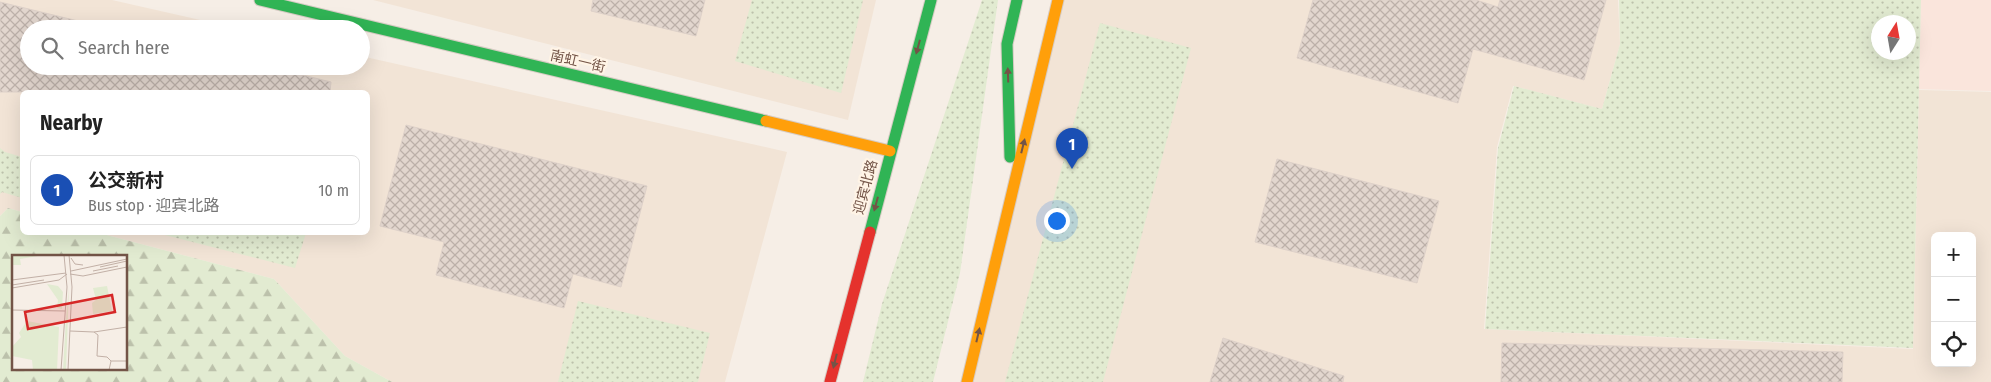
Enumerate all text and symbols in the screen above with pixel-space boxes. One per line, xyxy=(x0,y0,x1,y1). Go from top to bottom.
north arrow xyxy=(1871,15,1916,60)
search box xyxy=(20,20,370,75)
icon: search xyxy=(38,34,66,62)
text: Search here xyxy=(78,36,170,59)
one-way arrow xyxy=(914,39,922,55)
street label: 南虹一街 xyxy=(549,47,607,76)
one-way arrow xyxy=(1003,67,1011,83)
text: Nearby xyxy=(40,110,102,136)
pin: 1 xyxy=(1056,128,1088,169)
one-way arrow xyxy=(1019,139,1027,154)
street label: 迎宾北路 xyxy=(850,158,881,216)
text: 公交新村 xyxy=(88,169,164,192)
text: 1 xyxy=(54,181,60,200)
text: 10 m xyxy=(318,181,349,200)
text: Bus stop · 迎宾北路 xyxy=(88,196,219,215)
one-way arrow xyxy=(871,196,879,211)
your location xyxy=(1044,208,1070,234)
map controls xyxy=(1931,232,1976,367)
button: + xyxy=(1931,232,1976,277)
inset map xyxy=(12,255,128,370)
button: − xyxy=(1931,277,1976,322)
button: locate xyxy=(1931,322,1976,367)
one-way arrow xyxy=(974,327,982,342)
one-way arrow xyxy=(831,354,839,369)

